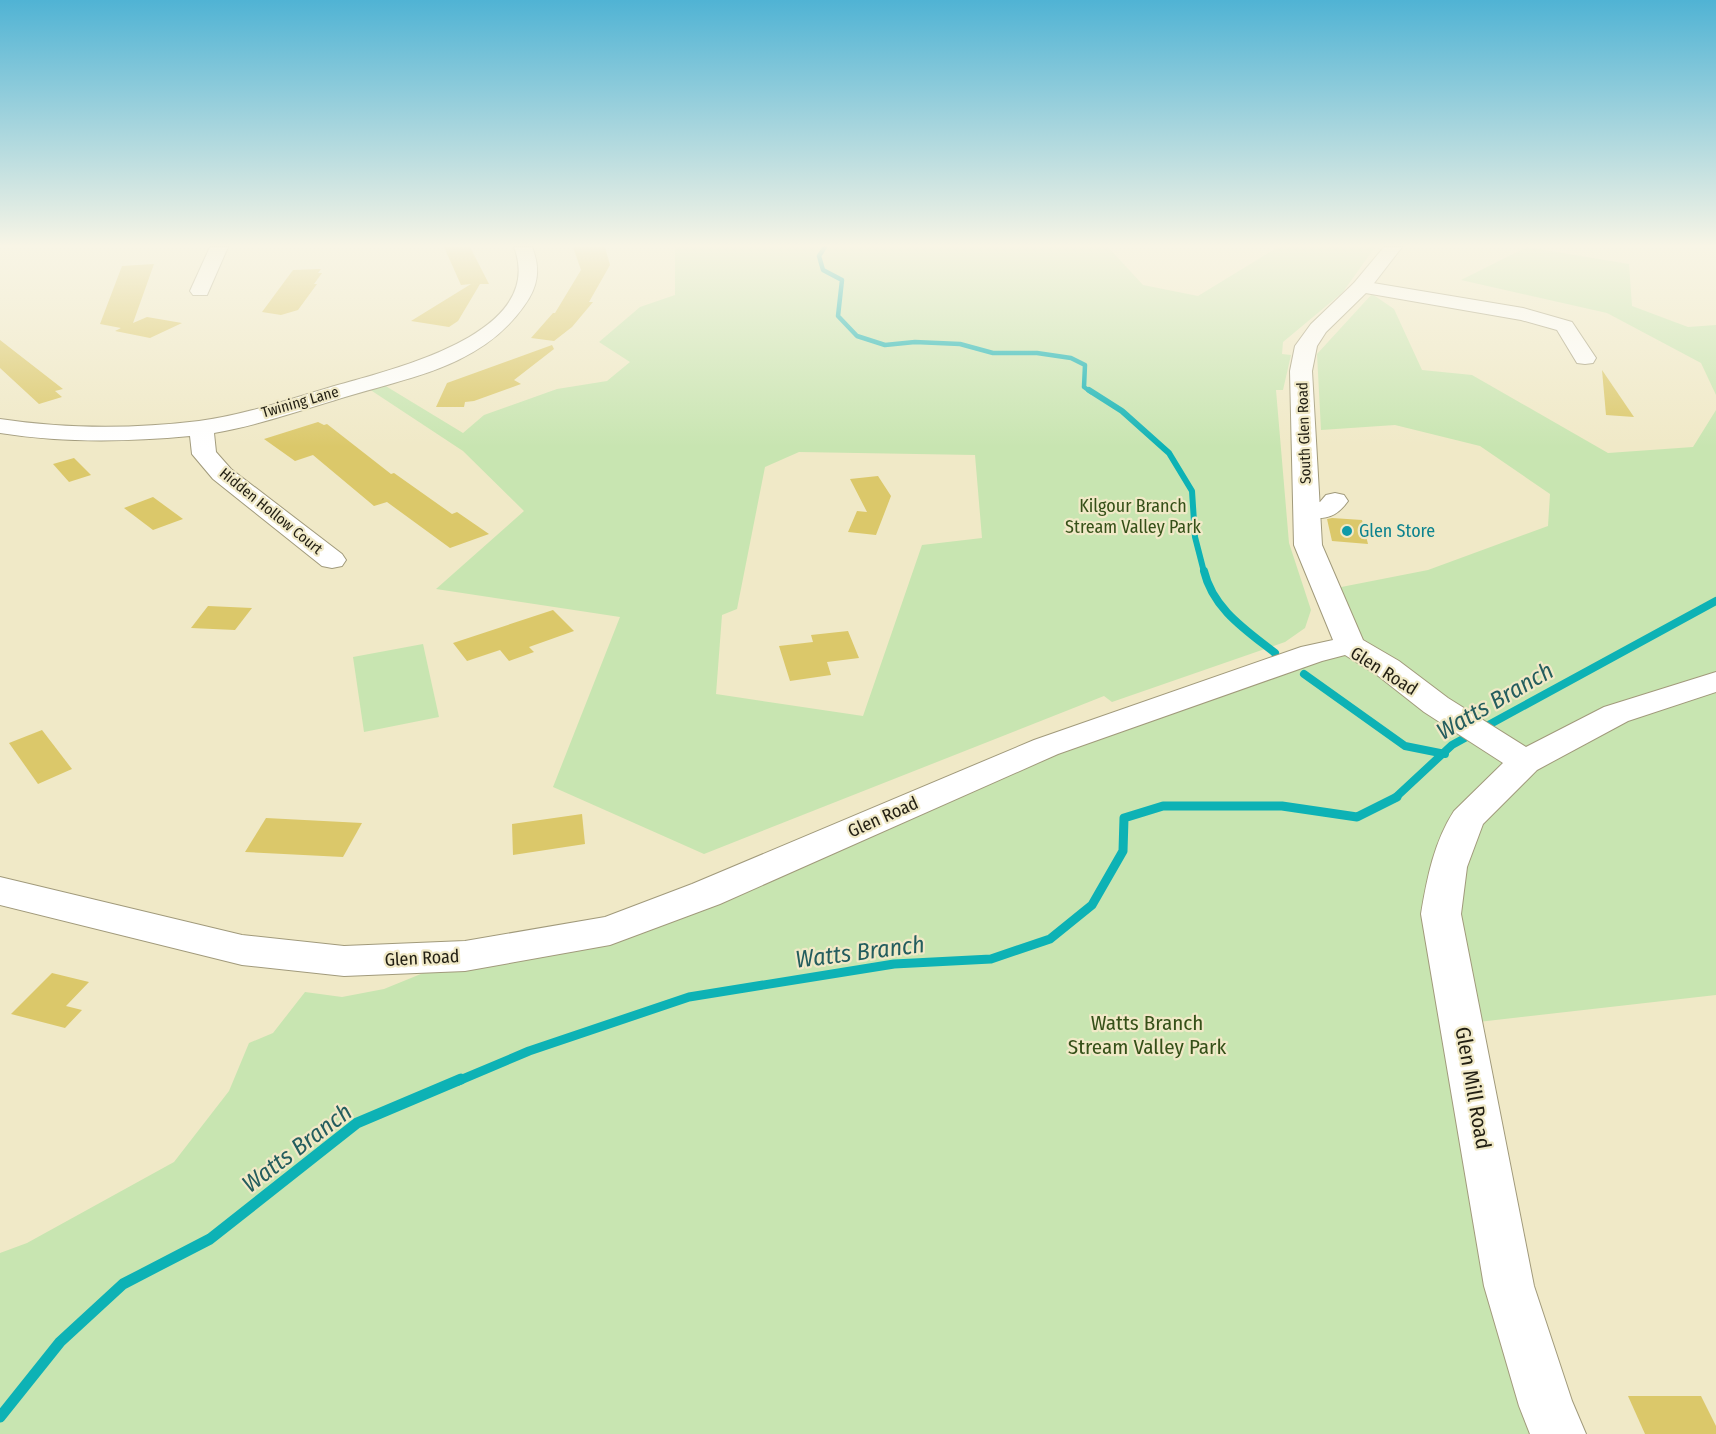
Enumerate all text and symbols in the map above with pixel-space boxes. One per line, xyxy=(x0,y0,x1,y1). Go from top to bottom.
street label: Twining Lane xyxy=(259,382,341,422)
street label: South Glen Road xyxy=(1293,382,1315,484)
street label: Hidden Hollow Court xyxy=(216,464,326,558)
park label: Kilgour Branch Stream Valley Park xyxy=(1065,495,1201,538)
place label: Glen Store xyxy=(1359,520,1435,542)
marker: Glen Store xyxy=(1340,524,1354,538)
street label: Glen Road xyxy=(1346,642,1422,700)
water label: Watts Branch xyxy=(1432,656,1558,746)
street label: Glen Road xyxy=(844,792,922,842)
water label: Watts Branch xyxy=(794,930,926,974)
street label: Glen Road xyxy=(384,945,460,971)
park label: Watts Branch Stream Valley Park xyxy=(1068,1010,1226,1060)
street label: Glen Mill Road xyxy=(1449,1025,1497,1151)
water label: Watts Branch xyxy=(237,1098,357,1198)

